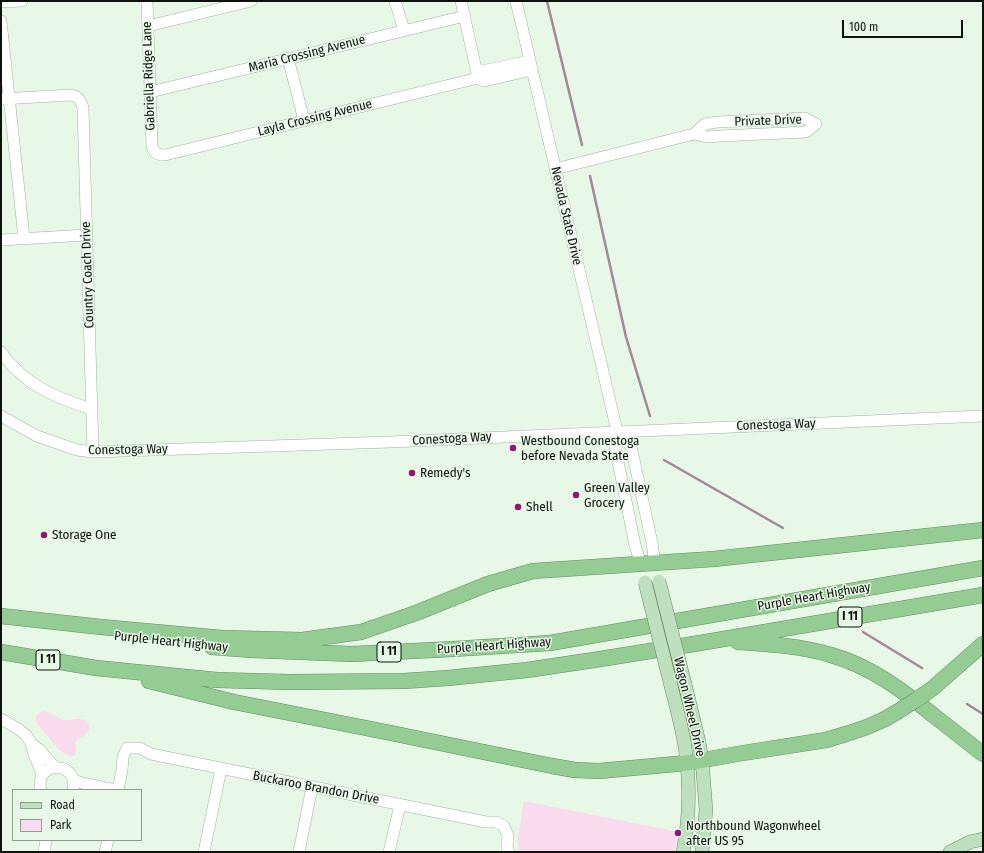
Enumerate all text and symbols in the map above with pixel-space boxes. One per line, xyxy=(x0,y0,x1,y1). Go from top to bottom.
scale bar xyxy=(844,12,965,38)
text: 100 m xyxy=(849,20,878,34)
street label: Gabriella Ridge Lane xyxy=(139,21,159,131)
street label: Maria Crossing Avenue xyxy=(247,32,367,76)
street label: Layla Crossing Avenue xyxy=(256,96,374,140)
street label: Private Drive xyxy=(734,112,802,130)
street label: Nevada State Drive xyxy=(547,165,585,267)
street label: Country Coach Drive xyxy=(78,221,98,329)
street label: Conestoga Way xyxy=(736,416,816,434)
street label: Conestoga Way xyxy=(412,429,492,449)
place label: Westbound Conestoga before Nevada State xyxy=(521,433,639,464)
street label: Conestoga Way xyxy=(88,442,168,458)
marker: Westbound Conestoga before Nevada State xyxy=(508,443,518,453)
place label: Remedy's xyxy=(420,465,471,481)
marker: Remedy's xyxy=(407,468,417,478)
place label: Green Valley Grocery xyxy=(584,480,650,511)
marker: Green Valley Grocery xyxy=(571,490,581,500)
place label: Shell xyxy=(526,499,553,515)
marker: Shell xyxy=(513,502,523,512)
place label: Storage One xyxy=(52,527,117,543)
marker: Storage One xyxy=(39,530,49,540)
street label: Purple Heart Highway xyxy=(756,579,872,615)
road number: I 11 xyxy=(838,607,862,627)
street label: Purple Heart Highway xyxy=(113,628,229,656)
street label: Purple Heart Highway xyxy=(436,634,552,658)
road number: I 11 xyxy=(377,642,401,662)
road number: I 11 xyxy=(36,650,60,670)
street label: Wagon Wheel Drive xyxy=(670,656,708,758)
street label: Buckaroo Brandon Drive xyxy=(252,768,380,808)
legend xyxy=(12,789,142,841)
text: Road xyxy=(50,798,75,812)
text: Park xyxy=(50,818,71,832)
place label: Northbound Wagonwheel after US 95 xyxy=(686,818,821,849)
marker: Northbound Wagonwheel after US 95 xyxy=(673,828,683,838)

